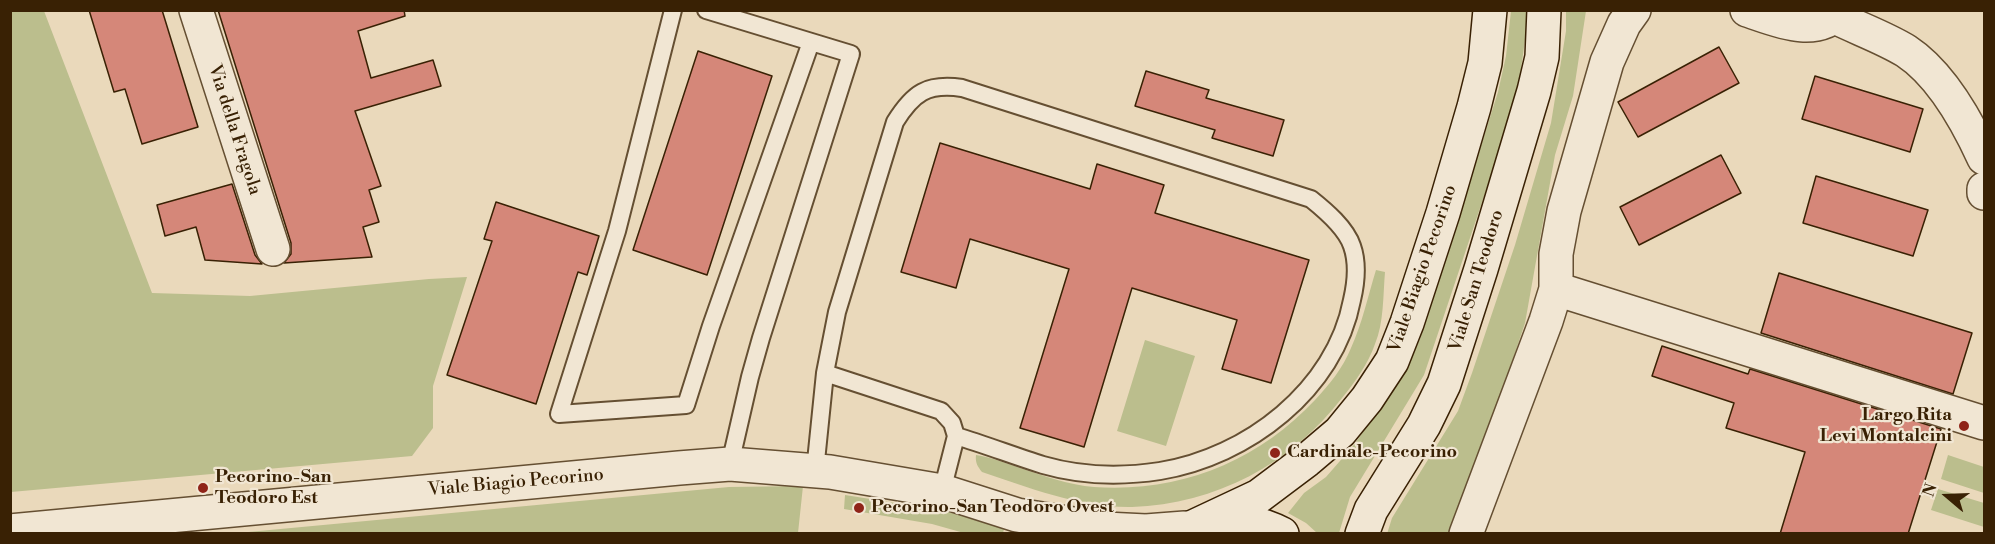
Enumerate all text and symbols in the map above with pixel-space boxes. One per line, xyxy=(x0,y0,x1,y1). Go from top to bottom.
street label: Via della Fragola xyxy=(203,62,265,198)
street label: Viale Biagio Pecorino xyxy=(1384,182,1462,356)
street label: Viale San Teodoro xyxy=(1445,207,1509,355)
place label: Largo Rita Levi Montalcini xyxy=(1820,405,1952,448)
marker: Largo Rita Levi Montalcini xyxy=(1957,419,1971,433)
place label: Cardinale-Pecorino xyxy=(1287,442,1457,464)
marker: Cardinale-Pecorino xyxy=(1268,446,1282,460)
street label: Viale Biagio Pecorino xyxy=(427,465,605,501)
north arrow xyxy=(1917,466,1977,526)
place label: Pecorino-San Teodoro Est xyxy=(215,467,332,510)
marker: Pecorino-San Teodoro Est xyxy=(196,481,210,495)
text: N xyxy=(1918,481,1941,499)
place label: Pecorino-San Teodoro Ovest xyxy=(871,497,1114,519)
marker: Pecorino-San Teodoro Ovest xyxy=(852,501,866,515)

